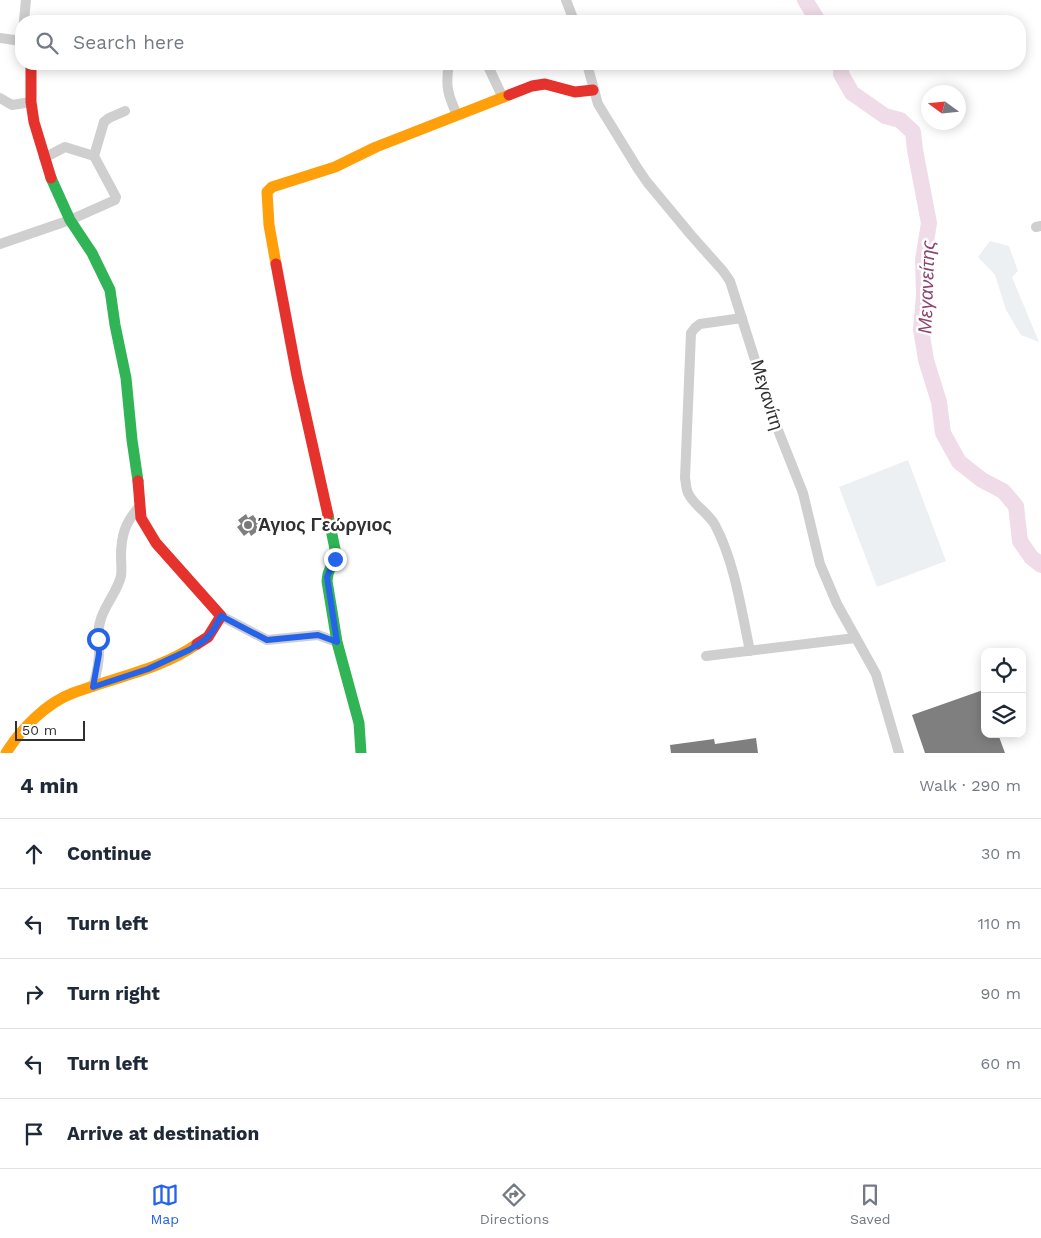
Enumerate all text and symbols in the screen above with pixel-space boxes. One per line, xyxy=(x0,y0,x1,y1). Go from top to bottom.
search box xyxy=(15,15,1026,70)
icon: search xyxy=(33,29,61,57)
text: Search here xyxy=(73,31,184,54)
north arrow xyxy=(921,85,966,130)
water label: Μεγανείτης xyxy=(913,239,940,334)
street label: Μεγανίτη xyxy=(747,357,788,433)
place label: Άγιος Γεώργιος xyxy=(258,514,392,535)
marker: Άγιος Γεώργιος xyxy=(242,519,254,531)
route end xyxy=(324,548,347,571)
route start xyxy=(87,628,110,651)
map controls xyxy=(981,648,1026,738)
button: locate xyxy=(981,648,1026,693)
button: layers xyxy=(981,693,1026,738)
scale bar xyxy=(15,718,85,741)
text: 50 m xyxy=(22,722,57,738)
text: 4 min xyxy=(20,773,78,798)
text: Walk · 290 m xyxy=(919,776,1021,795)
icon: ahead xyxy=(20,840,48,868)
text: Continue xyxy=(67,842,151,865)
text: 30 m xyxy=(981,844,1021,863)
icon: left xyxy=(20,910,48,938)
text: Turn left xyxy=(67,912,148,935)
text: 110 m xyxy=(978,914,1021,933)
icon: right xyxy=(20,980,48,1008)
text: Turn right xyxy=(67,982,160,1005)
text: 90 m xyxy=(980,984,1021,1003)
icon: left xyxy=(20,1050,48,1078)
text: Turn left xyxy=(67,1052,148,1075)
text: 60 m xyxy=(981,1054,1021,1073)
icon: arrive xyxy=(20,1120,48,1148)
text: Arrive at destination xyxy=(67,1122,259,1145)
tab: Map xyxy=(150,1181,179,1227)
tab: Directions xyxy=(480,1181,549,1227)
tab: Saved xyxy=(850,1181,891,1227)

